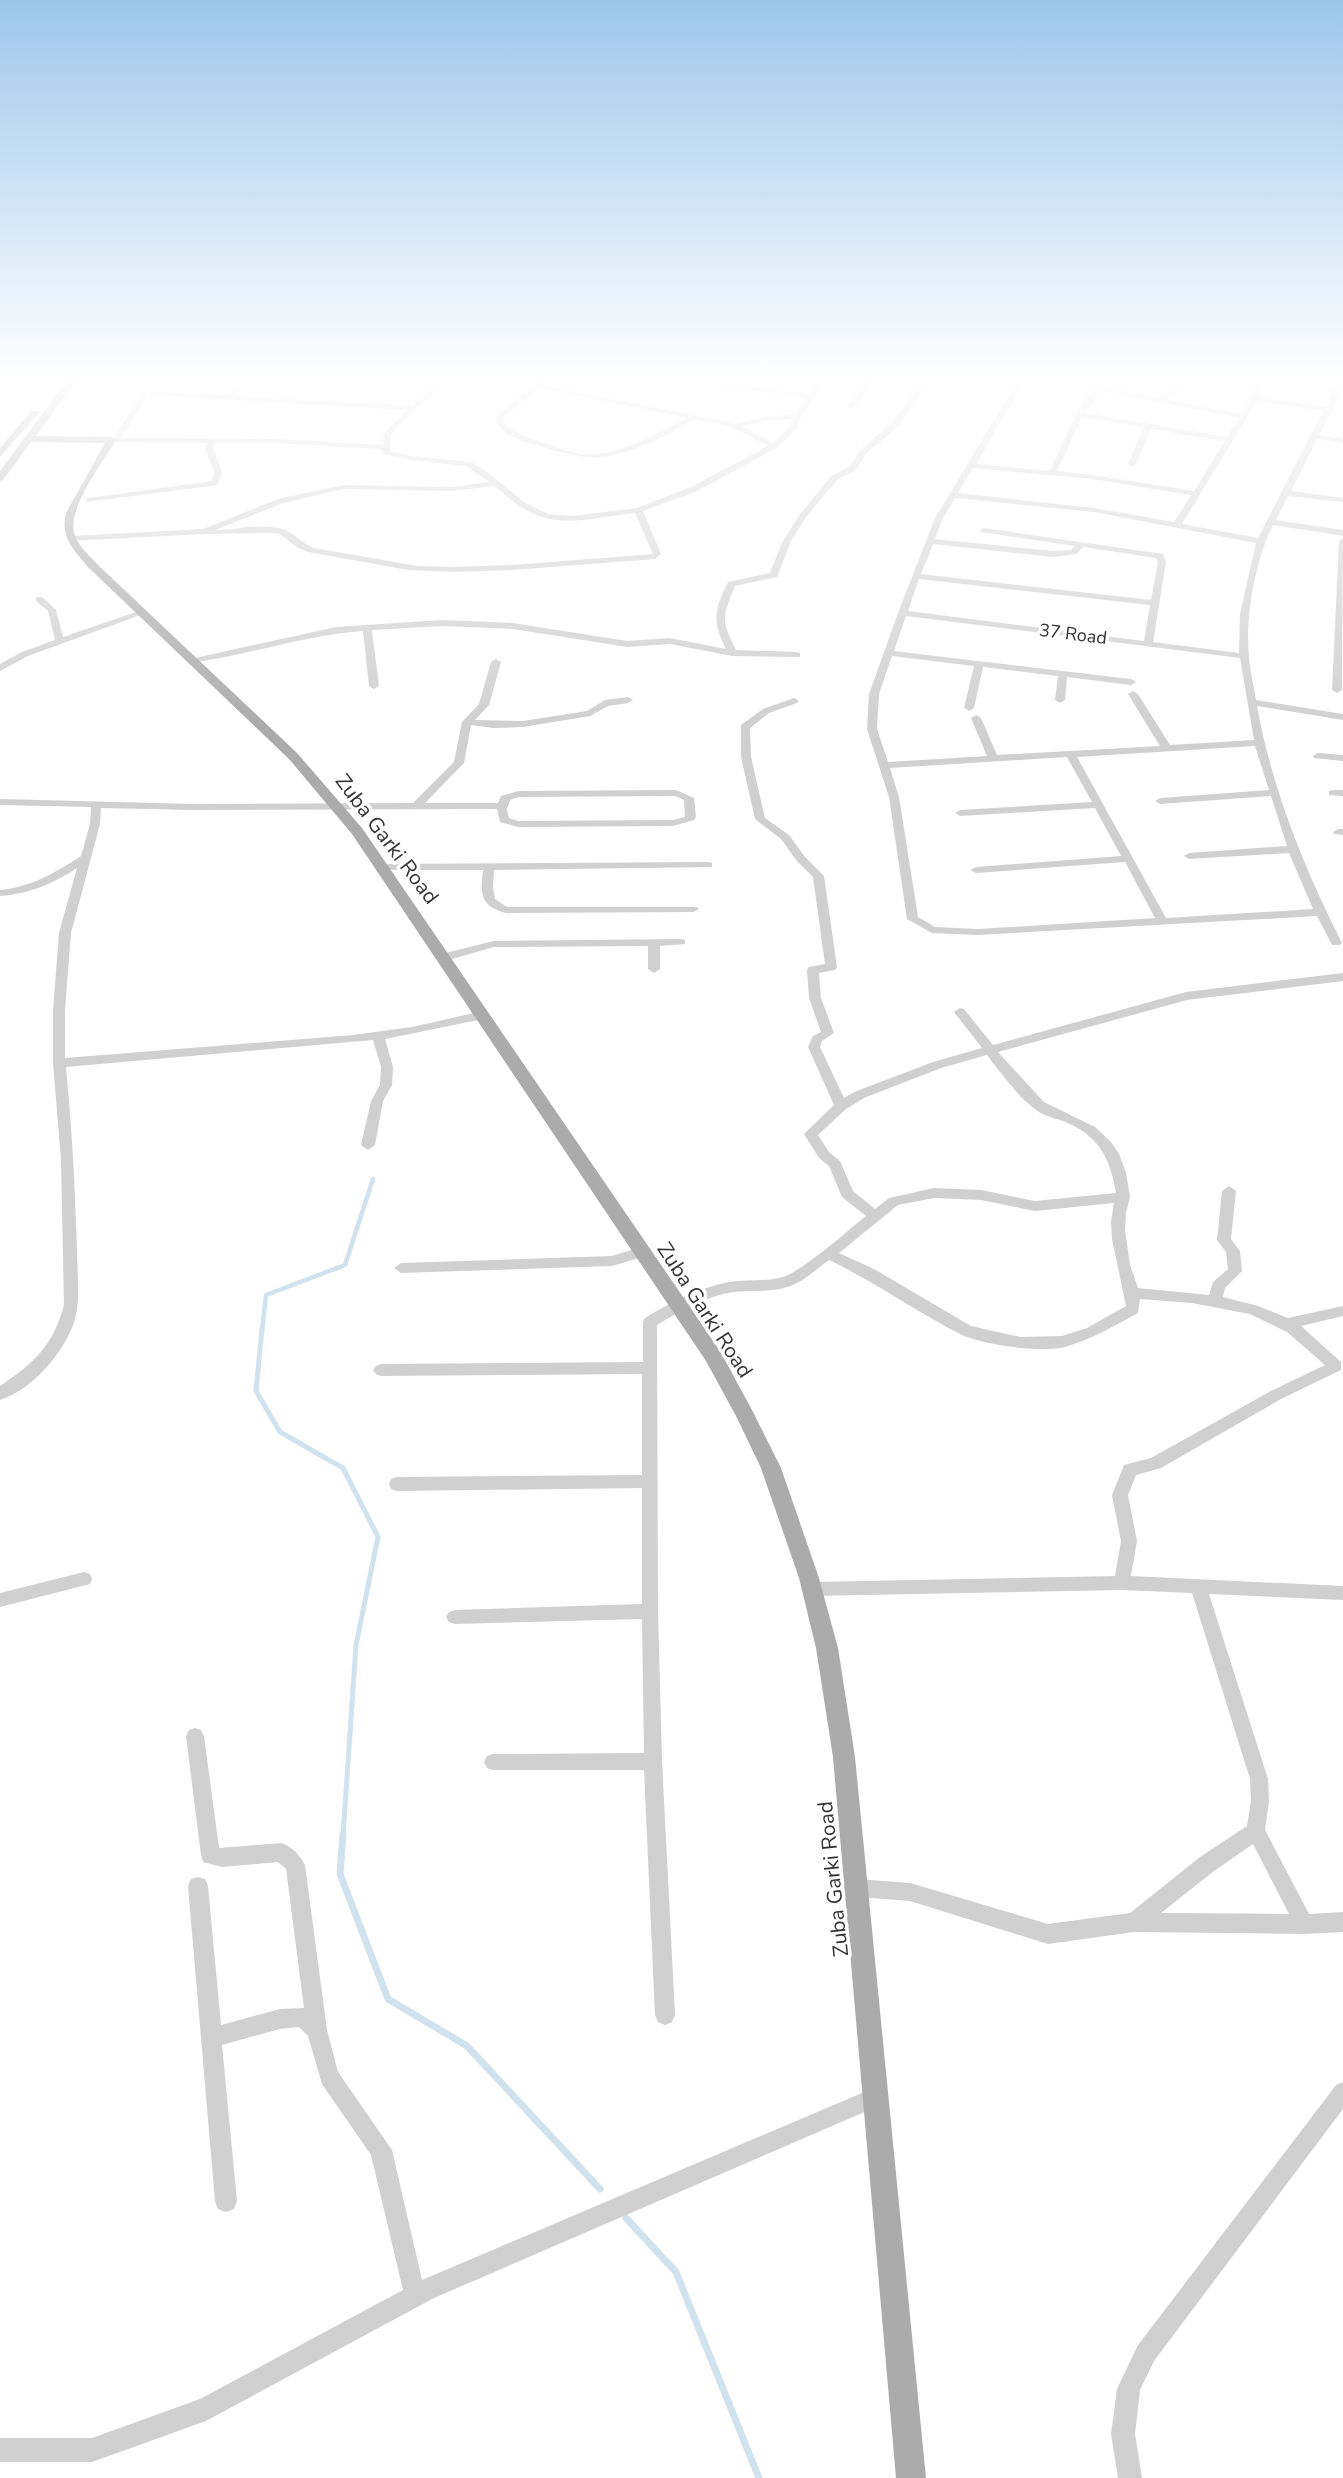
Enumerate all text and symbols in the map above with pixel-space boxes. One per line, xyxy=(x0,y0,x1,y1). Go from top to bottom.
street label: 37 Road xyxy=(1038,618,1108,650)
street label: Zuba Garki Road xyxy=(329,768,445,910)
street label: Zuba Garki Road xyxy=(651,1237,759,1383)
street label: Zuba Garki Road xyxy=(811,1800,855,1958)

